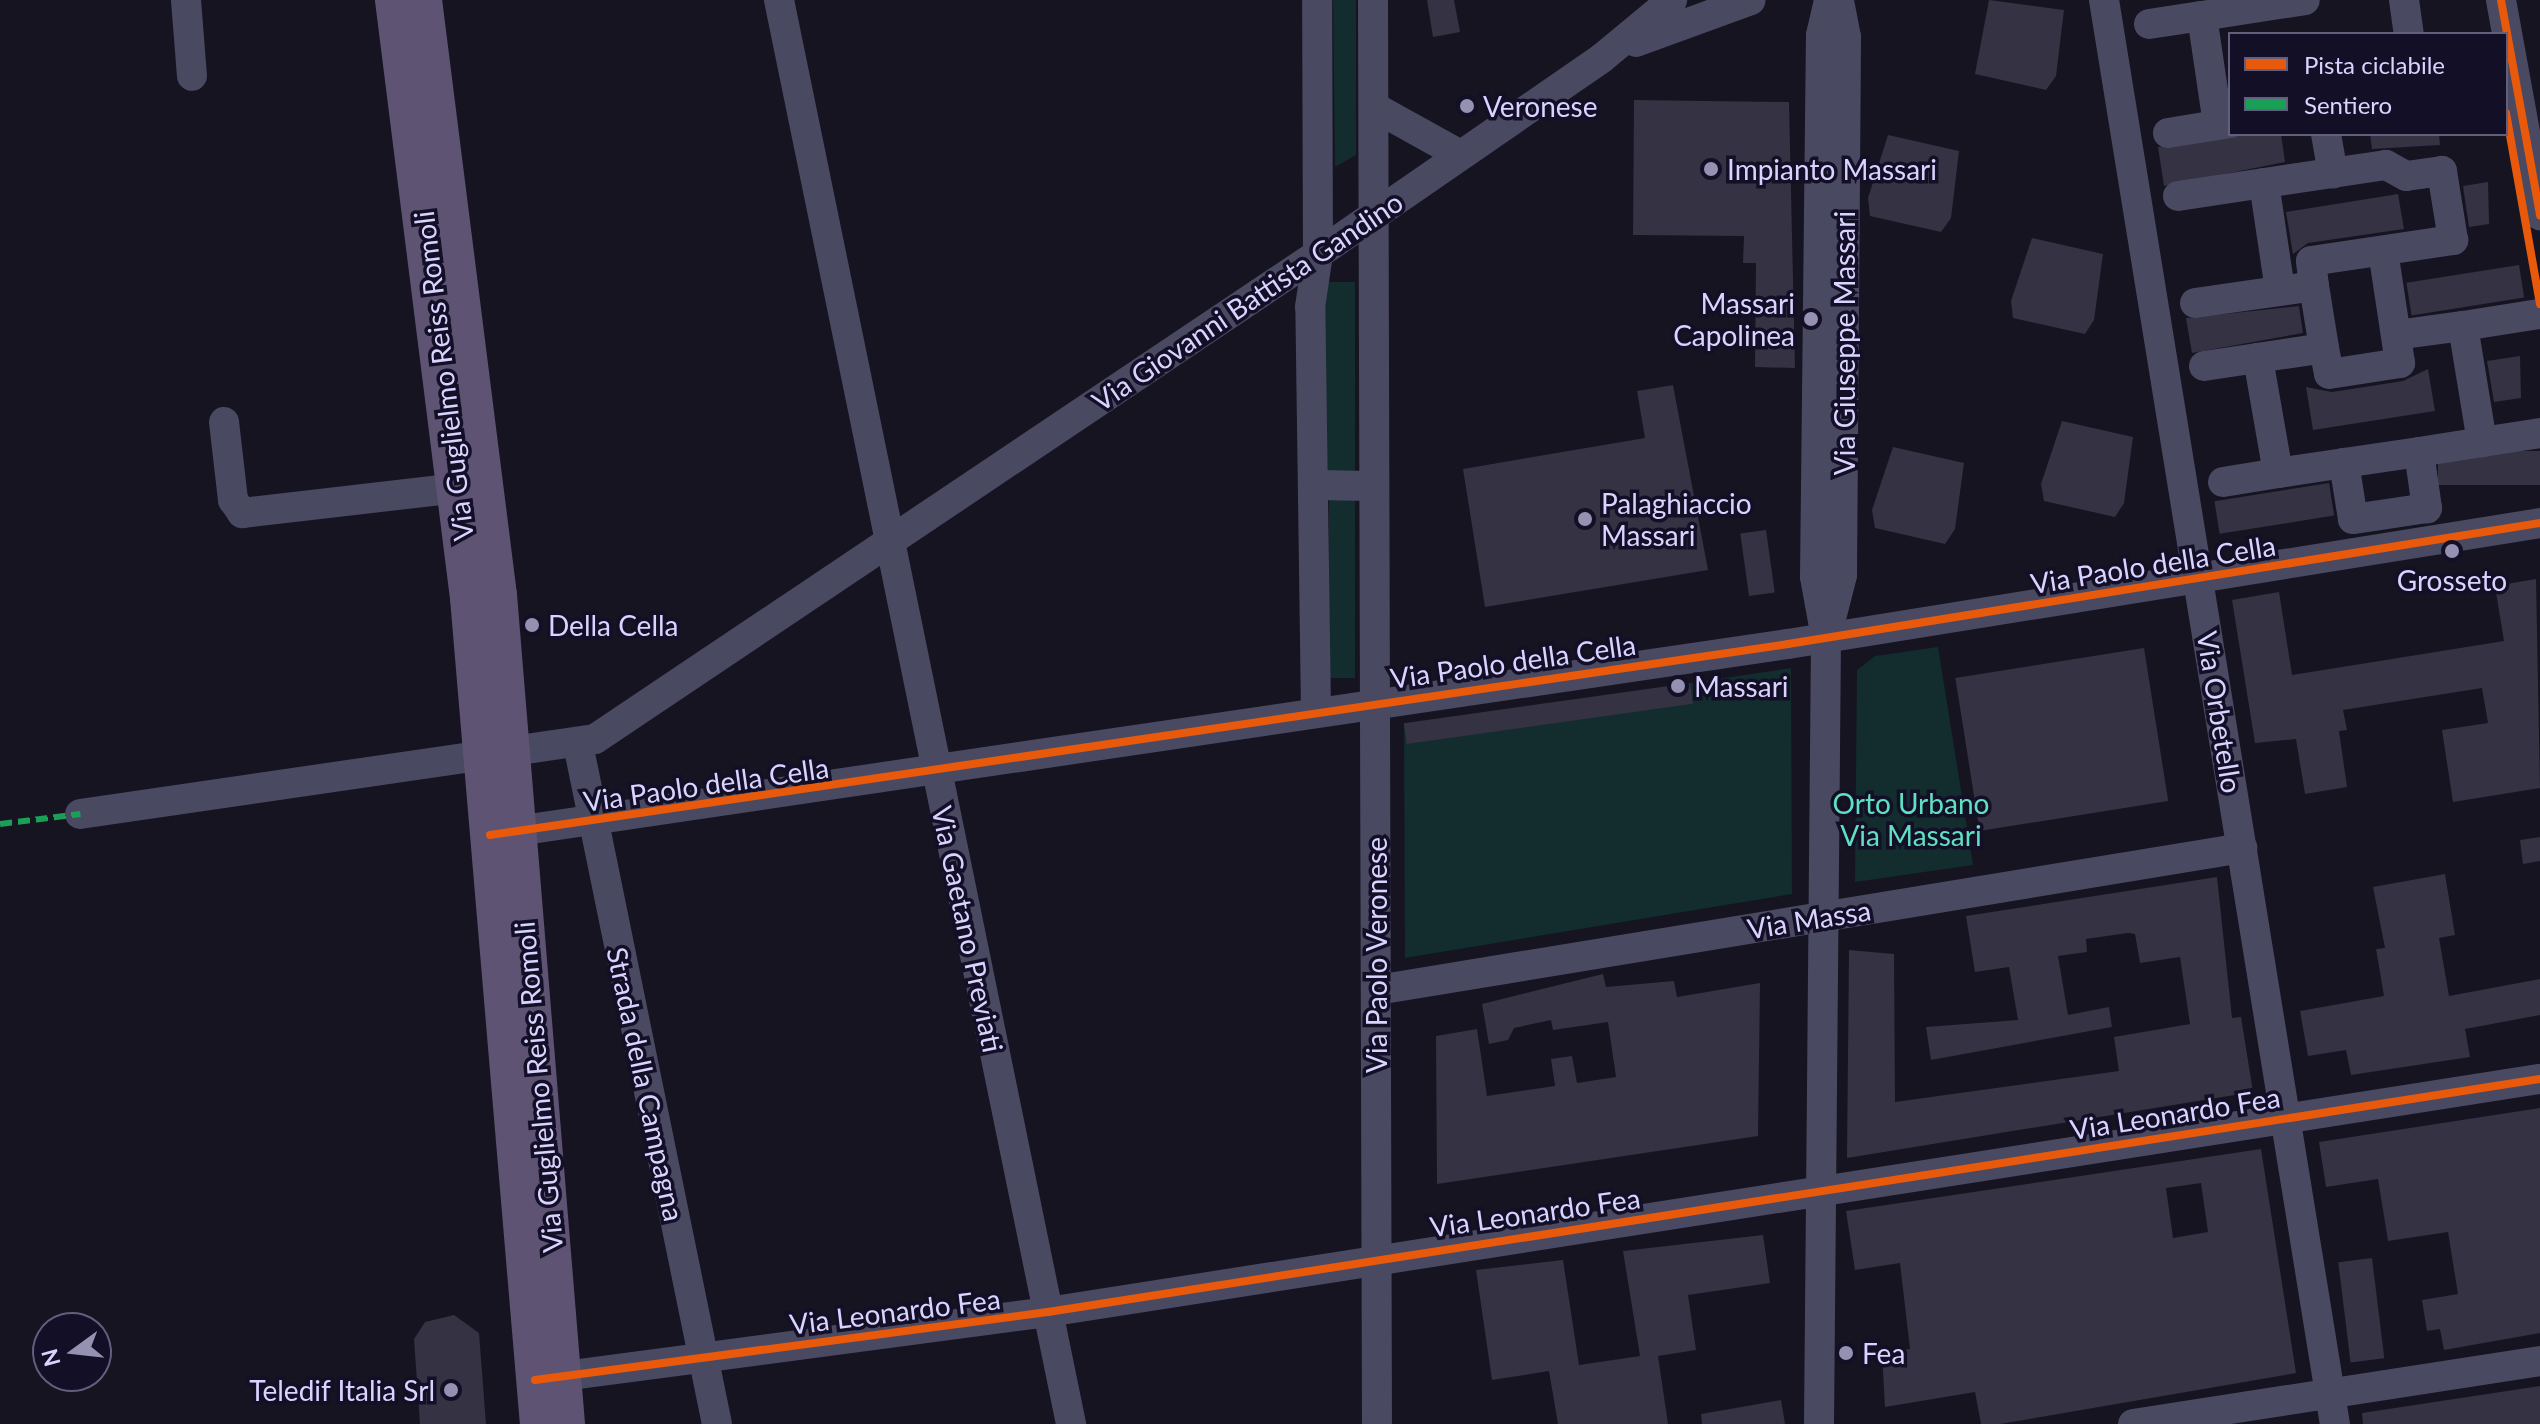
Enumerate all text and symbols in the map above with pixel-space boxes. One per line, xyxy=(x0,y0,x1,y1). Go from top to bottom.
legend xyxy=(2228,32,2508,136)
text: Pista ciclabile xyxy=(2304,50,2445,79)
place label: Veronese xyxy=(1483,89,1597,123)
text: Sentiero xyxy=(2304,90,2392,119)
marker: Veronese xyxy=(1458,97,1476,115)
place label: Impianto Massari xyxy=(1727,152,1937,186)
marker: Impianto Massari xyxy=(1702,160,1720,178)
street label: Via Giovanni Battista Gandino xyxy=(1085,184,1409,418)
street label: Via Guglielmo Reiss Romoli xyxy=(406,209,480,543)
street label: Via Giuseppe Massari xyxy=(1827,211,1861,475)
place label: Massari Capolinea xyxy=(1673,286,1795,352)
marker: Massari Capolinea xyxy=(1802,310,1820,328)
place label: Palaghiaccio Massari xyxy=(1601,486,1752,552)
marker: Palaghiaccio Massari xyxy=(1576,510,1594,528)
street label: Via Paolo della Cella xyxy=(2028,528,2278,600)
marker: Grosseto xyxy=(2443,542,2461,560)
place label: Grosseto xyxy=(2397,563,2507,597)
place label: Della Cella xyxy=(548,608,679,642)
marker: Della Cella xyxy=(523,616,541,634)
street label: Via Paolo della Cella xyxy=(1388,627,1638,695)
street label: Via Orbetello xyxy=(2191,629,2249,795)
place label: Massari xyxy=(1694,669,1789,703)
marker: Massari xyxy=(1669,677,1687,695)
street label: Via Paolo della Cella xyxy=(581,750,831,818)
park label: Orto Urbano Via Massari xyxy=(1833,786,1989,852)
street label: Via Gaetano Previati xyxy=(925,803,1011,1055)
street label: Via Paolo Veronese xyxy=(1359,836,1393,1074)
street label: Via Massa xyxy=(1745,893,1873,945)
street label: Via Guglielmo Reiss Romoli xyxy=(507,920,569,1254)
street label: Strada della Campagna xyxy=(601,944,691,1224)
street label: Via Leonardo Fea xyxy=(2068,1080,2282,1146)
street label: Via Leonardo Fea xyxy=(1428,1181,1642,1243)
street label: Via Leonardo Fea xyxy=(788,1281,1002,1341)
north arrow xyxy=(32,1312,112,1392)
place label: Fea xyxy=(1862,1336,1905,1370)
marker: Fea xyxy=(1837,1344,1855,1362)
text: N xyxy=(35,1346,66,1370)
place label: Teledif Italia Srl xyxy=(249,1373,435,1407)
marker: Teledif Italia Srl xyxy=(442,1381,460,1399)

